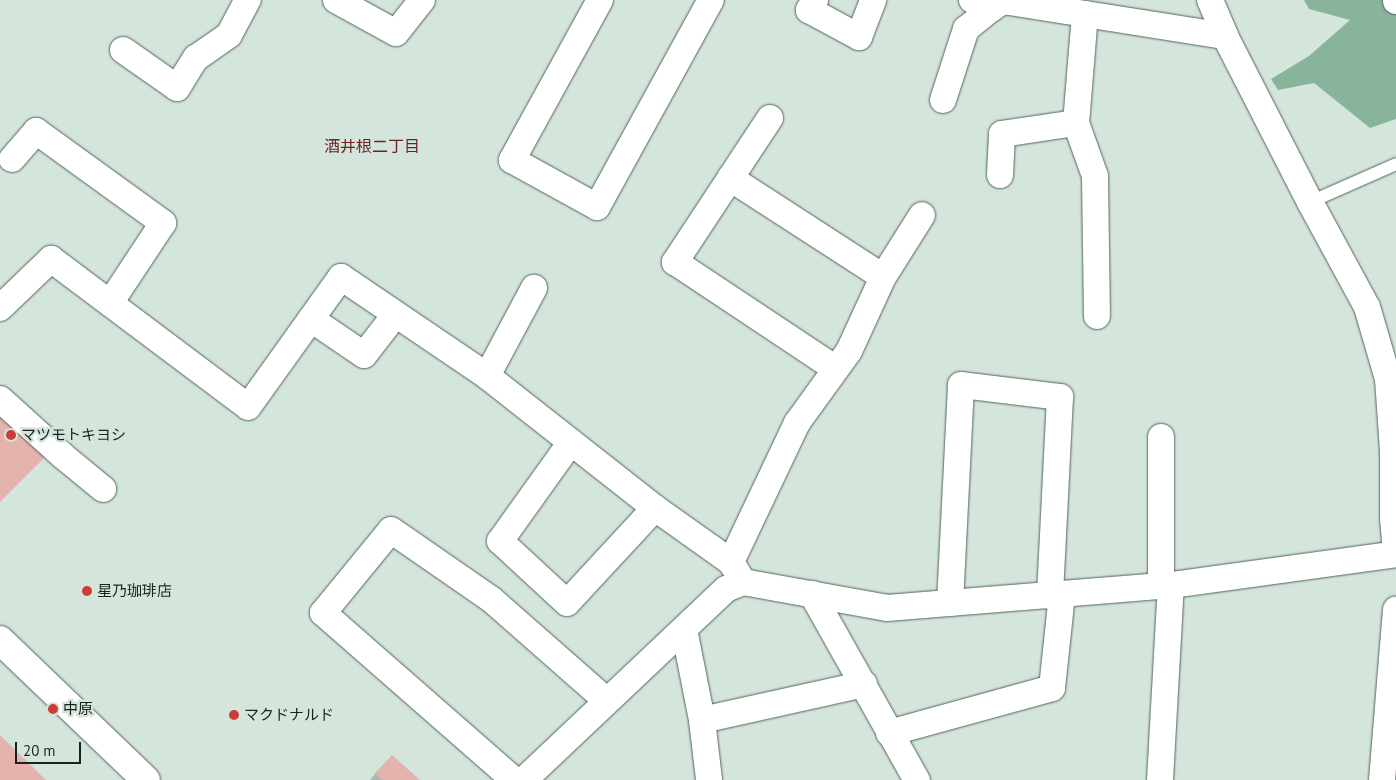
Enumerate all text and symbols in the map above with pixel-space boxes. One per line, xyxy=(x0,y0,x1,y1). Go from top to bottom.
district label: 酒井根二丁目 xyxy=(324,136,420,156)
place label: マツモトキヨシ xyxy=(21,426,126,444)
marker: マツモトキヨシ xyxy=(5,429,17,441)
place label: 星乃珈琲店 xyxy=(97,582,172,600)
marker: 星乃珈琲店 xyxy=(81,585,93,597)
place label: 中原 xyxy=(63,700,93,718)
marker: 中原 xyxy=(47,703,59,715)
place label: マクドナルド xyxy=(244,706,334,724)
marker: マクドナルド xyxy=(228,709,240,721)
scale bar xyxy=(18,732,84,764)
text: 20 m xyxy=(23,741,56,760)

